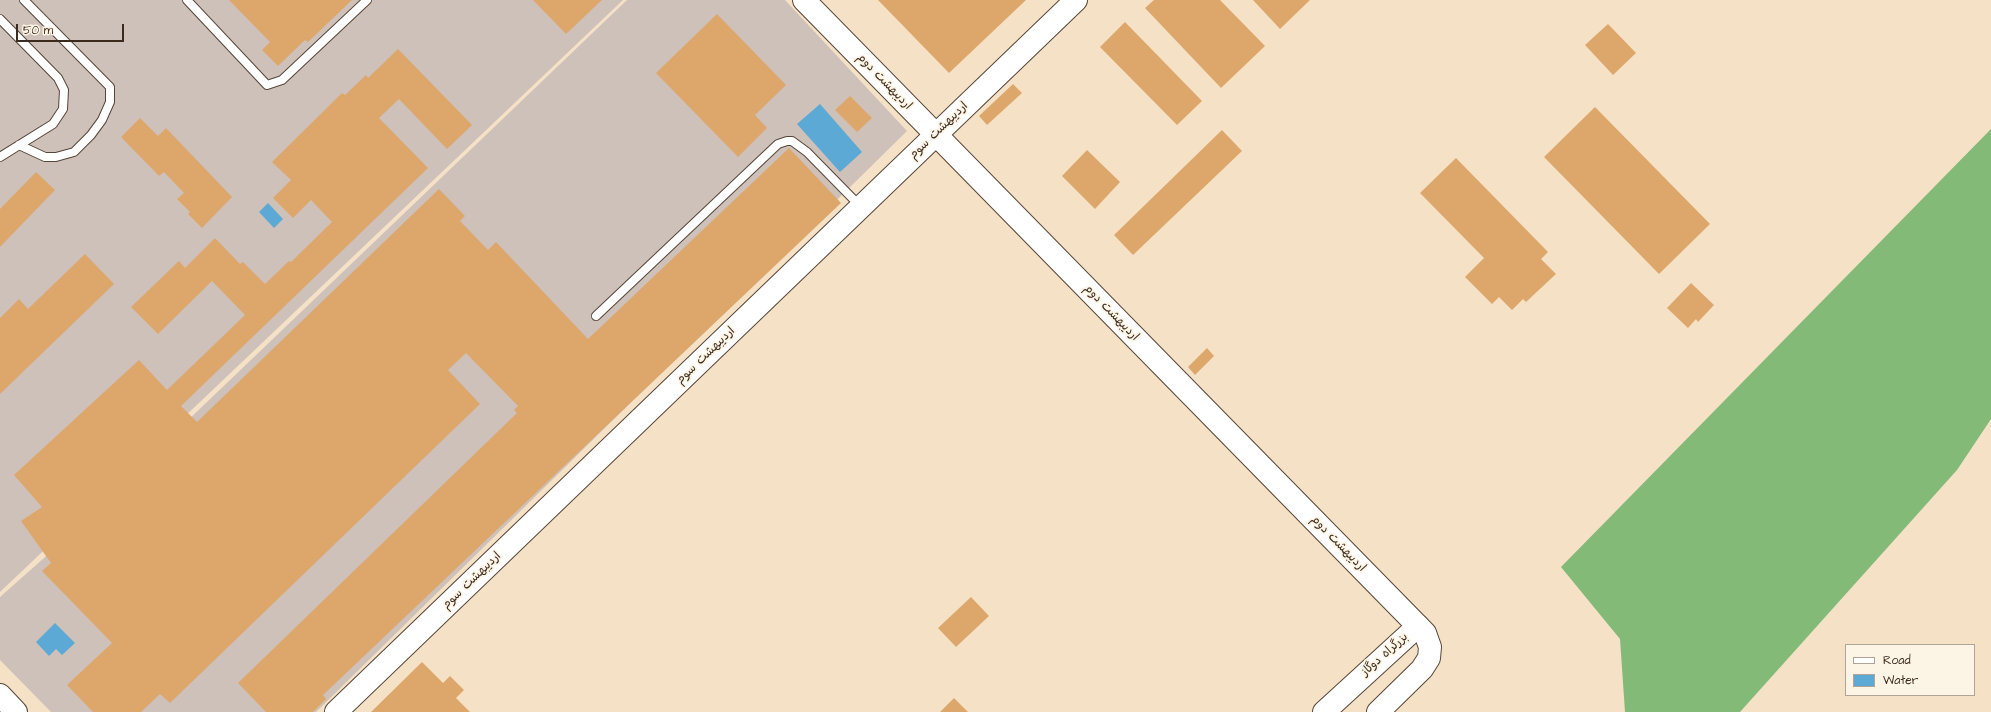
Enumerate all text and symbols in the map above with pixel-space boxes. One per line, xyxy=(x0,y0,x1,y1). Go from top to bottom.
scale bar xyxy=(18,16,126,42)
text: 50 m xyxy=(23,22,53,39)
street label: اردیبهشت دوم xyxy=(854,51,914,113)
street label: اردیبهشت سوم xyxy=(907,99,971,163)
street label: اردیبهشت دوم xyxy=(1081,282,1141,344)
street label: اردیبهشت سوم xyxy=(674,324,738,388)
street label: اردیبهشت دوم xyxy=(1308,513,1368,575)
street label: اردیبهشت سوم xyxy=(440,549,504,613)
street label: بزرگراه دوگاز xyxy=(1359,630,1411,680)
legend xyxy=(1845,644,1975,696)
text: Road xyxy=(1883,652,1911,669)
text: Water xyxy=(1883,672,1918,689)

